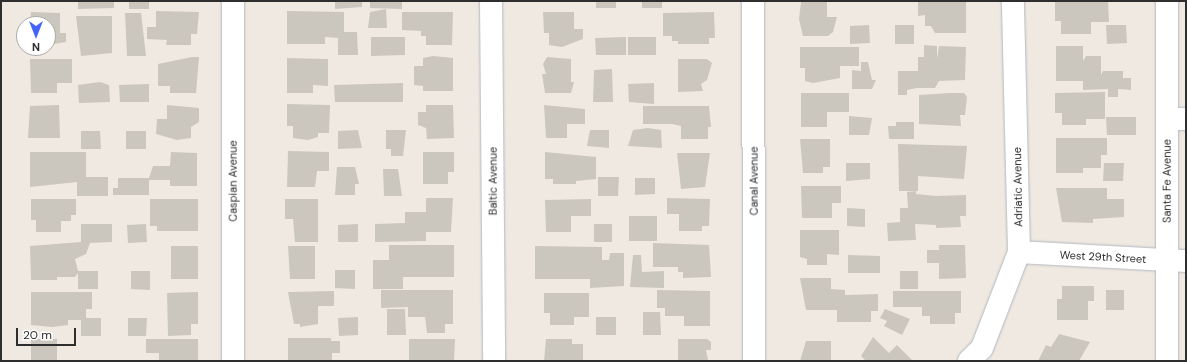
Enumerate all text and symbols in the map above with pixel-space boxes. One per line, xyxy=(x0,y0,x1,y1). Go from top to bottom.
north arrow xyxy=(16,16,56,56)
text: N xyxy=(32,40,40,54)
street label: Santa Fe Avenue xyxy=(1160,139,1174,223)
street label: Caspian Avenue xyxy=(226,140,240,222)
street label: Baltic Avenue xyxy=(486,147,500,215)
street label: Canal Avenue xyxy=(747,147,761,215)
street label: Adriatic Avenue xyxy=(1011,147,1025,227)
street label: West 29th Street xyxy=(1059,248,1147,266)
scale bar xyxy=(18,320,78,346)
text: 20 m xyxy=(23,327,52,343)

